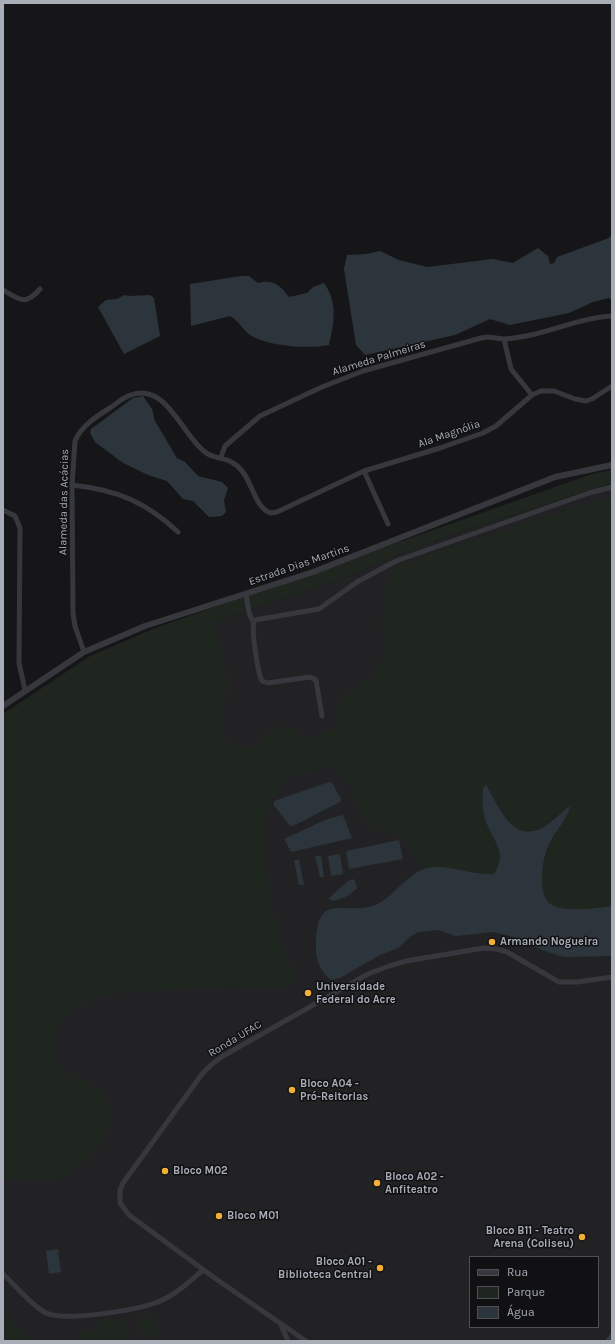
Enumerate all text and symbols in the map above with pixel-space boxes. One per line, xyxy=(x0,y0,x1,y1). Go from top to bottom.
street label: Alameda Palmeiras xyxy=(331,338,427,378)
street label: Ala Magnólia xyxy=(416,417,482,451)
street label: Alameda das Acácias xyxy=(56,449,72,555)
street label: Estrada Dias Martins xyxy=(247,542,351,588)
place label: Armando Nogueira xyxy=(500,935,598,949)
marker: Armando Nogueira xyxy=(487,937,497,947)
place label: Universidade Federal do Acre xyxy=(316,980,396,1006)
marker: Universidade Federal do Acre xyxy=(303,988,313,998)
street label: Ronda UFAC xyxy=(206,1018,264,1060)
place label: Bloco A04 - Pró-Reitorias xyxy=(300,1077,368,1103)
marker: Bloco A04 - Pró-Reitorias xyxy=(287,1085,297,1095)
place label: Bloco M02 xyxy=(173,1164,228,1178)
marker: Bloco M02 xyxy=(160,1166,170,1176)
place label: Bloco A02 - Anfiteatro xyxy=(385,1170,444,1196)
marker: Bloco A02 - Anfiteatro xyxy=(372,1178,382,1188)
place label: Bloco M01 xyxy=(227,1209,279,1223)
marker: Bloco M01 xyxy=(214,1211,224,1221)
place label: Bloco B11 - Teatro Arena (Coliseu) xyxy=(486,1224,574,1250)
marker: Bloco B11 - Teatro Arena (Coliseu) xyxy=(577,1232,587,1242)
place label: Bloco A01 - Biblioteca Central xyxy=(278,1255,372,1281)
legend xyxy=(469,1256,599,1328)
marker: Bloco A01 - Biblioteca Central xyxy=(375,1263,385,1273)
text: Rua xyxy=(507,1265,528,1279)
text: Parque xyxy=(507,1285,545,1299)
text: Água xyxy=(507,1305,535,1319)

